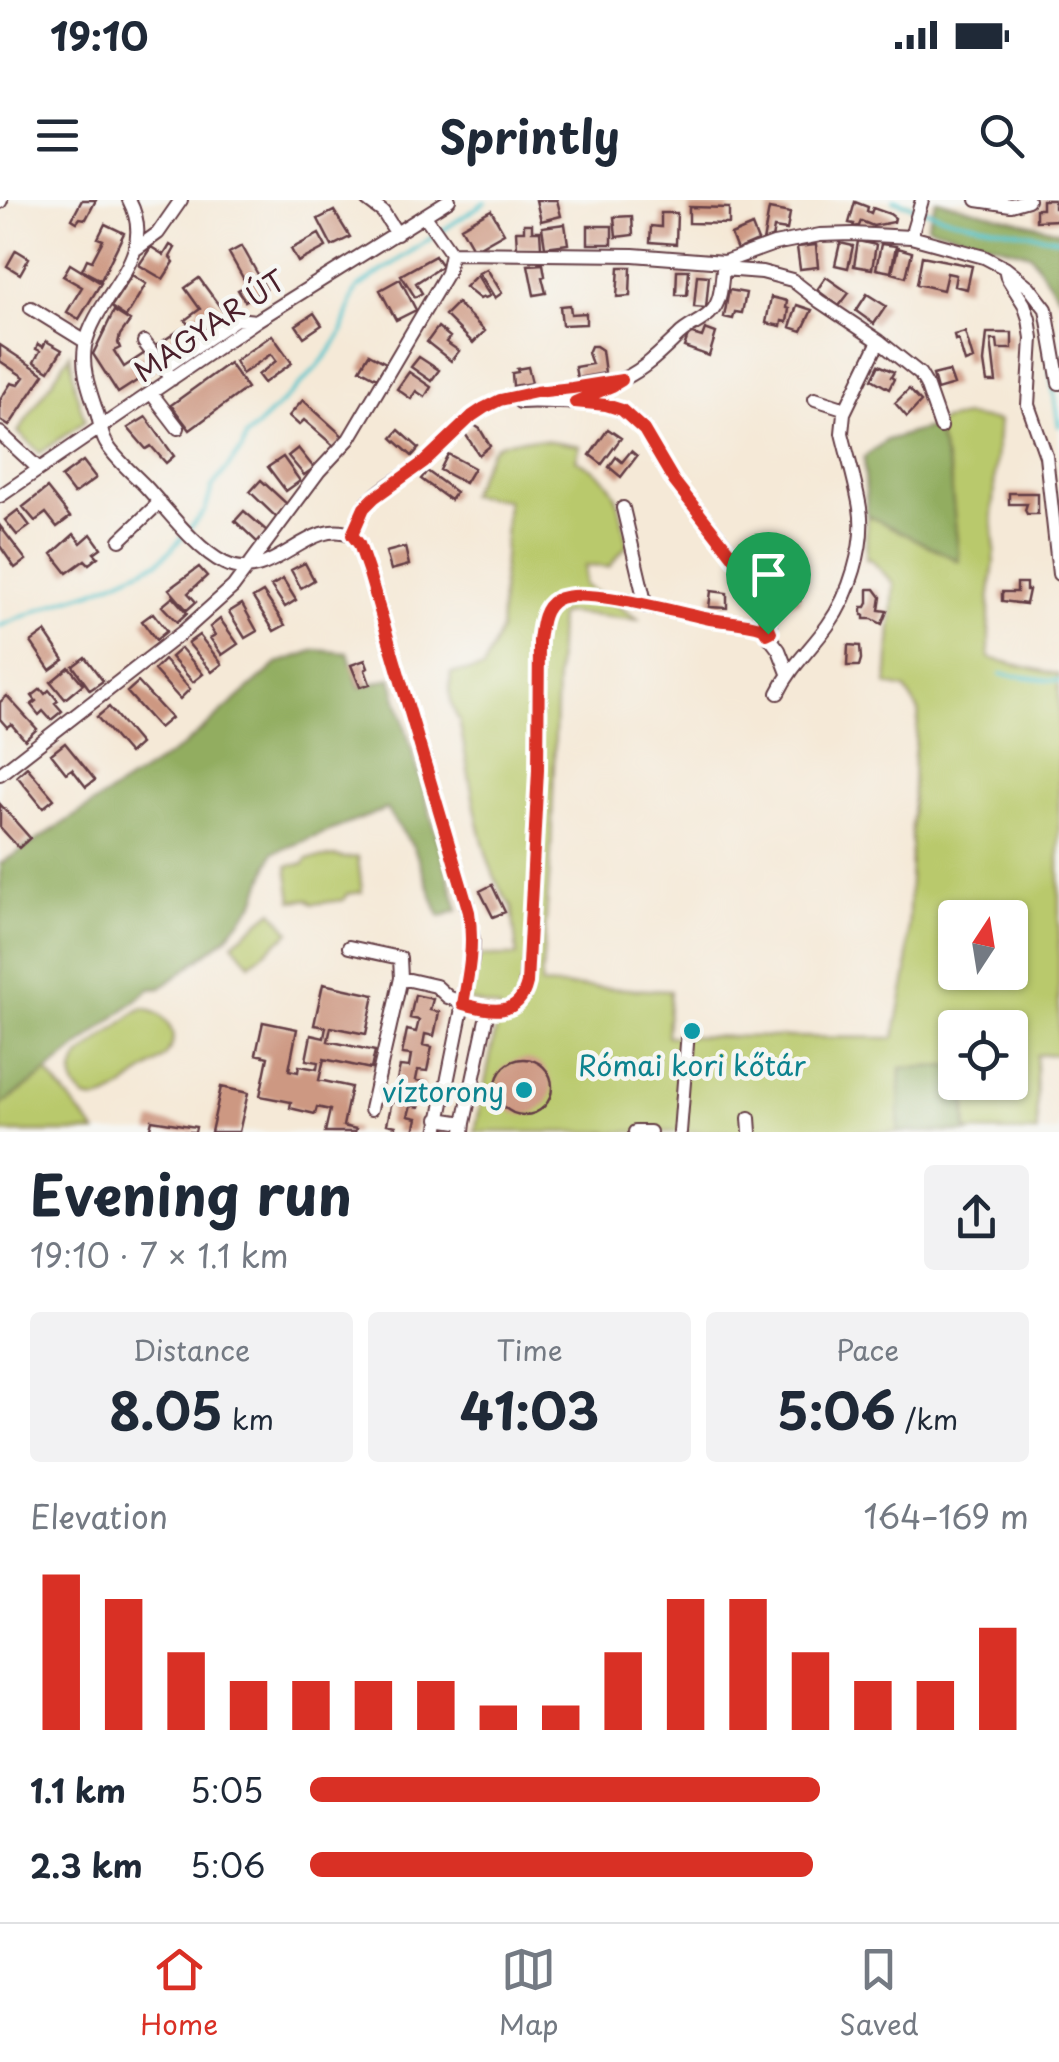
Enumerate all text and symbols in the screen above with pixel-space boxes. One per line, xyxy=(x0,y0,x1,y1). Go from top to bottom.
text: 19:10 xyxy=(50,7,148,64)
text: Sprintly xyxy=(439,101,620,169)
icon: menu xyxy=(30,108,85,163)
icon: search xyxy=(974,108,1029,163)
street label: MAGYAR ÚT xyxy=(124,258,294,392)
pin xyxy=(726,532,811,635)
icon: arrive xyxy=(741,547,796,602)
north arrow xyxy=(938,900,1028,990)
map controls xyxy=(938,900,1028,1100)
button: locate xyxy=(938,1010,1028,1100)
marker: Római kori kőtár xyxy=(681,1020,703,1042)
place label: Római kori kőtár xyxy=(578,1043,806,1086)
place label: víztorony xyxy=(382,1069,504,1112)
marker: víztorony xyxy=(513,1079,535,1101)
text: Evening run xyxy=(30,1152,352,1235)
button: share xyxy=(924,1165,1029,1270)
text: 19:10 · 7 × 1.1 km xyxy=(30,1231,289,1279)
text: Distance xyxy=(133,1328,250,1371)
text: Time xyxy=(496,1328,563,1371)
text: Pace xyxy=(836,1328,899,1371)
text: 8.05 xyxy=(109,1371,223,1447)
text: 41:03 xyxy=(460,1371,599,1447)
text: 5:06 xyxy=(777,1371,896,1447)
text: km xyxy=(223,1397,274,1440)
text: /km xyxy=(896,1397,958,1440)
text: Elevation xyxy=(30,1492,168,1540)
text: 164–169 m xyxy=(863,1492,1029,1540)
text: 1.1 km xyxy=(30,1766,126,1814)
text: 5:05 xyxy=(190,1766,263,1814)
text: 2.3 km xyxy=(30,1841,143,1889)
text: 5:06 xyxy=(190,1841,266,1889)
tab: Home xyxy=(140,1942,218,2045)
tab: Map xyxy=(499,1942,559,2045)
tab: Saved xyxy=(839,1942,919,2045)

